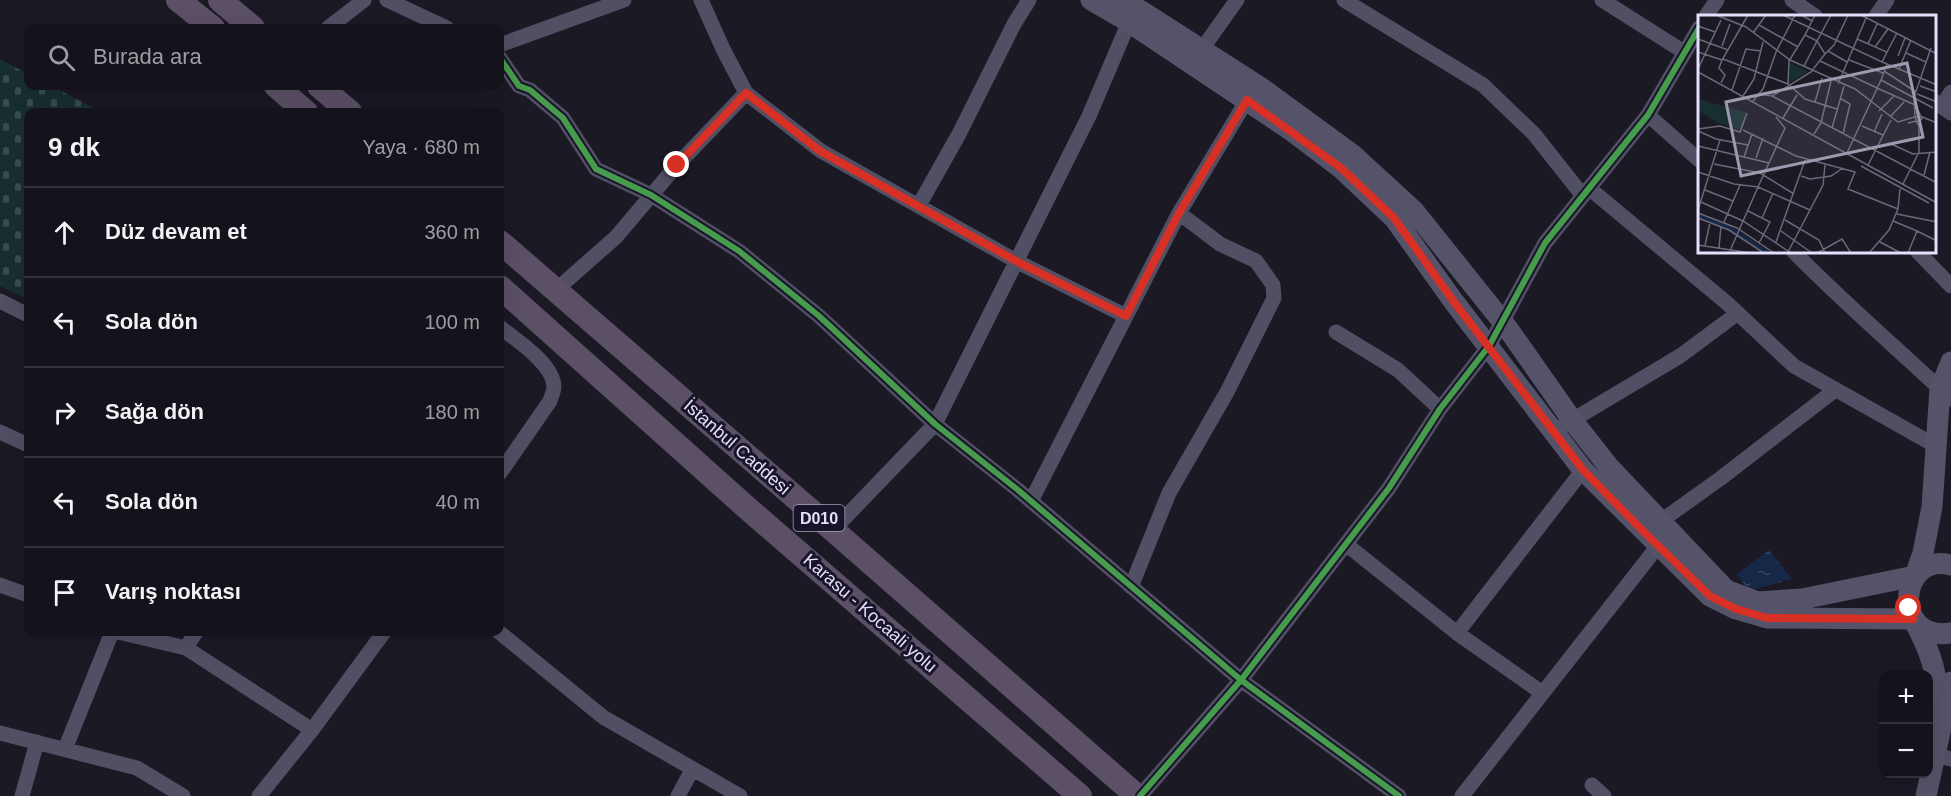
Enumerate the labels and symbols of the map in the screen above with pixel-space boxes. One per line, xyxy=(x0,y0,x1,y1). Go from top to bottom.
inset map xyxy=(1698,15,1936,254)
route end xyxy=(663,151,689,177)
street label: İstanbul Caddesi xyxy=(680,395,794,499)
road number: D010 xyxy=(794,505,844,531)
street label: Karasu - Kocaali yolu xyxy=(799,550,941,676)
route start xyxy=(1895,594,1921,620)

